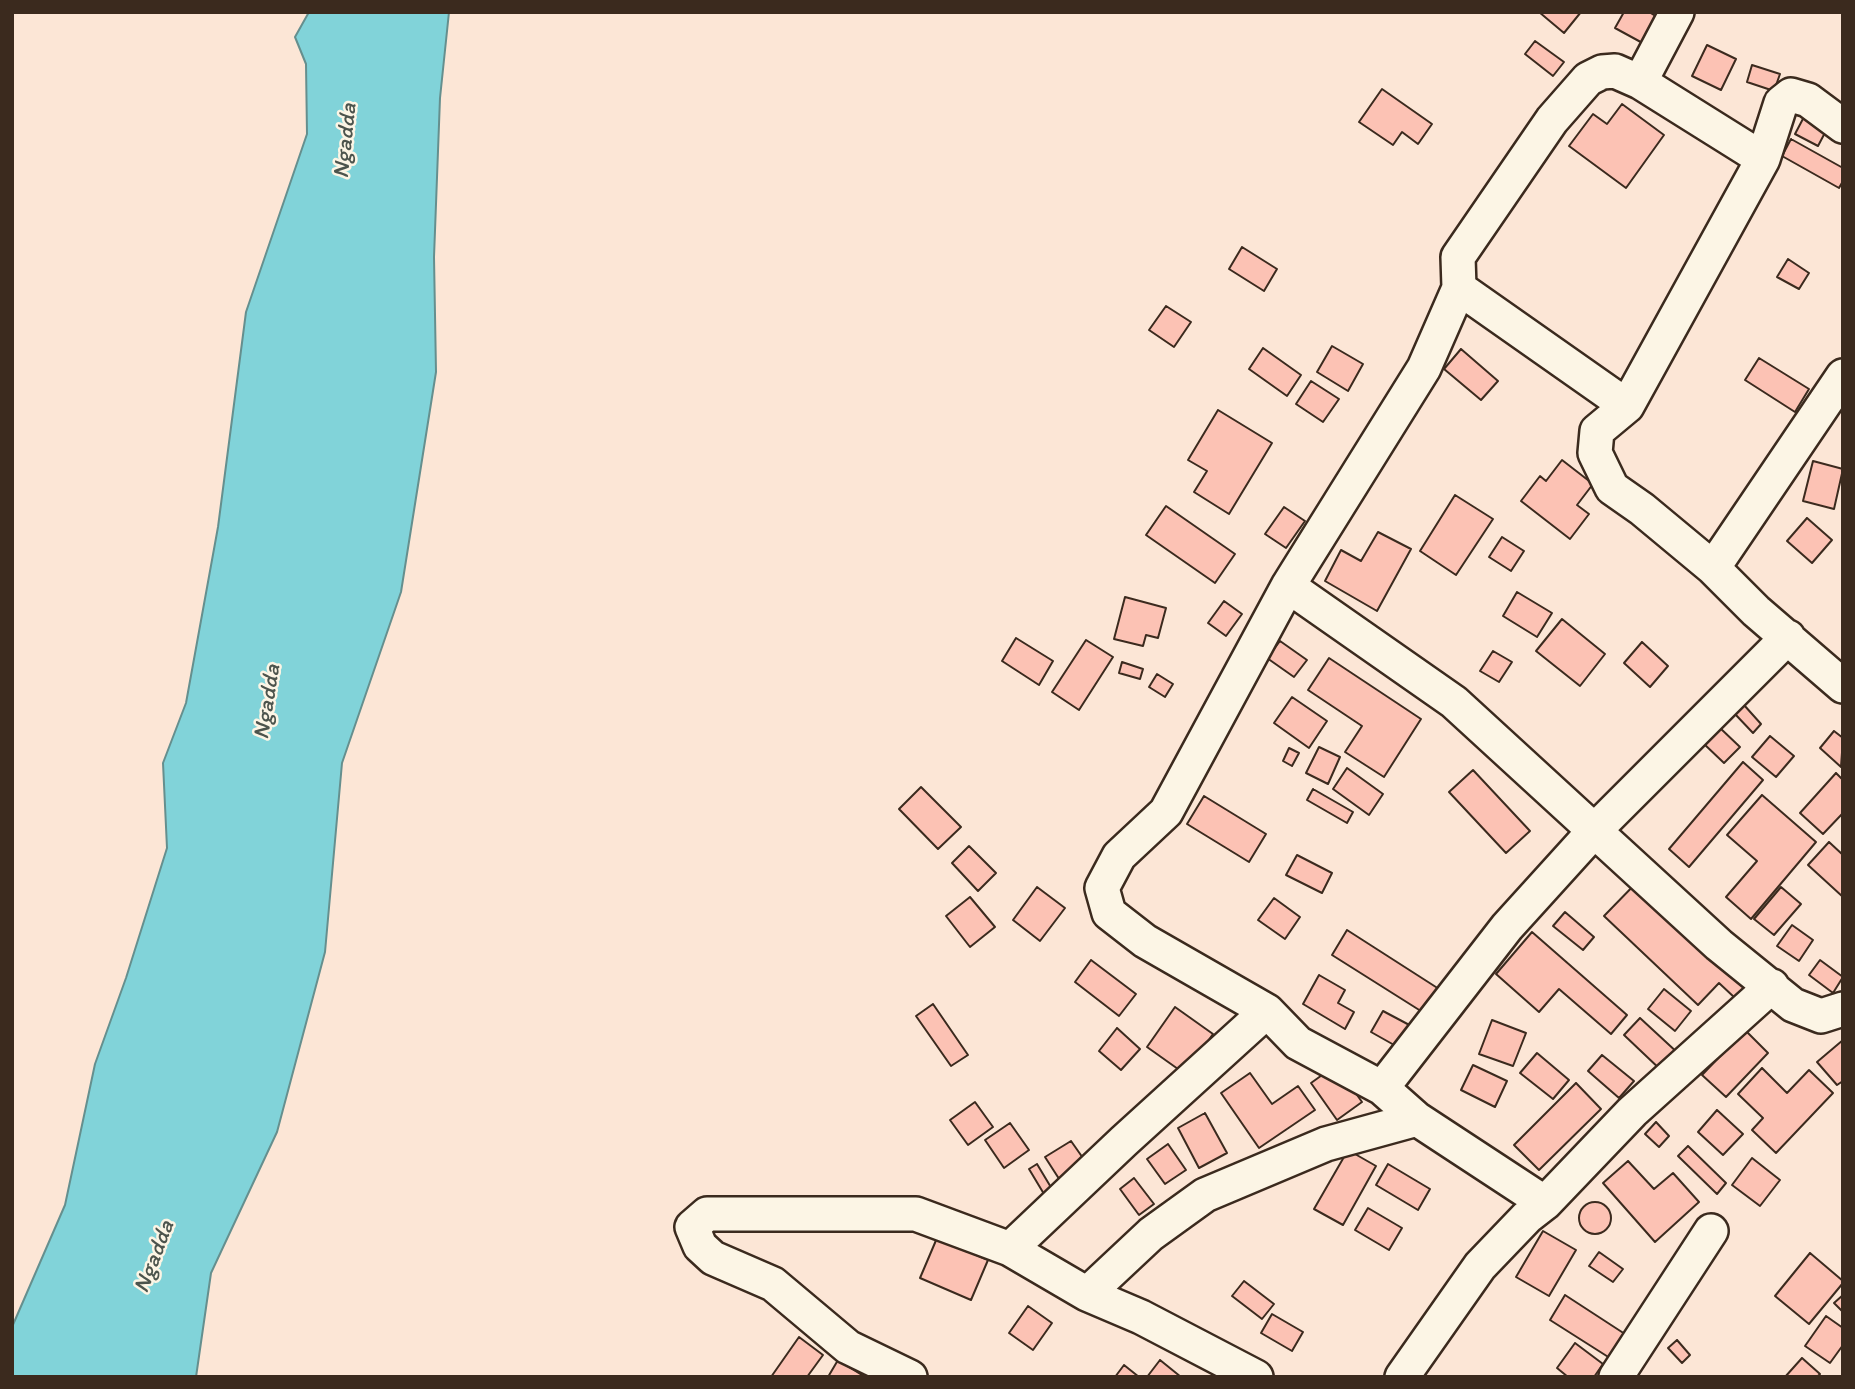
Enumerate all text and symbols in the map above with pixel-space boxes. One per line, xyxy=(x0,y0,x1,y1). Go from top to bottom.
water label: Ngadda xyxy=(328,102,364,180)
water label: Ngadda xyxy=(248,663,288,741)
water label: Ngadda xyxy=(129,1217,181,1297)

